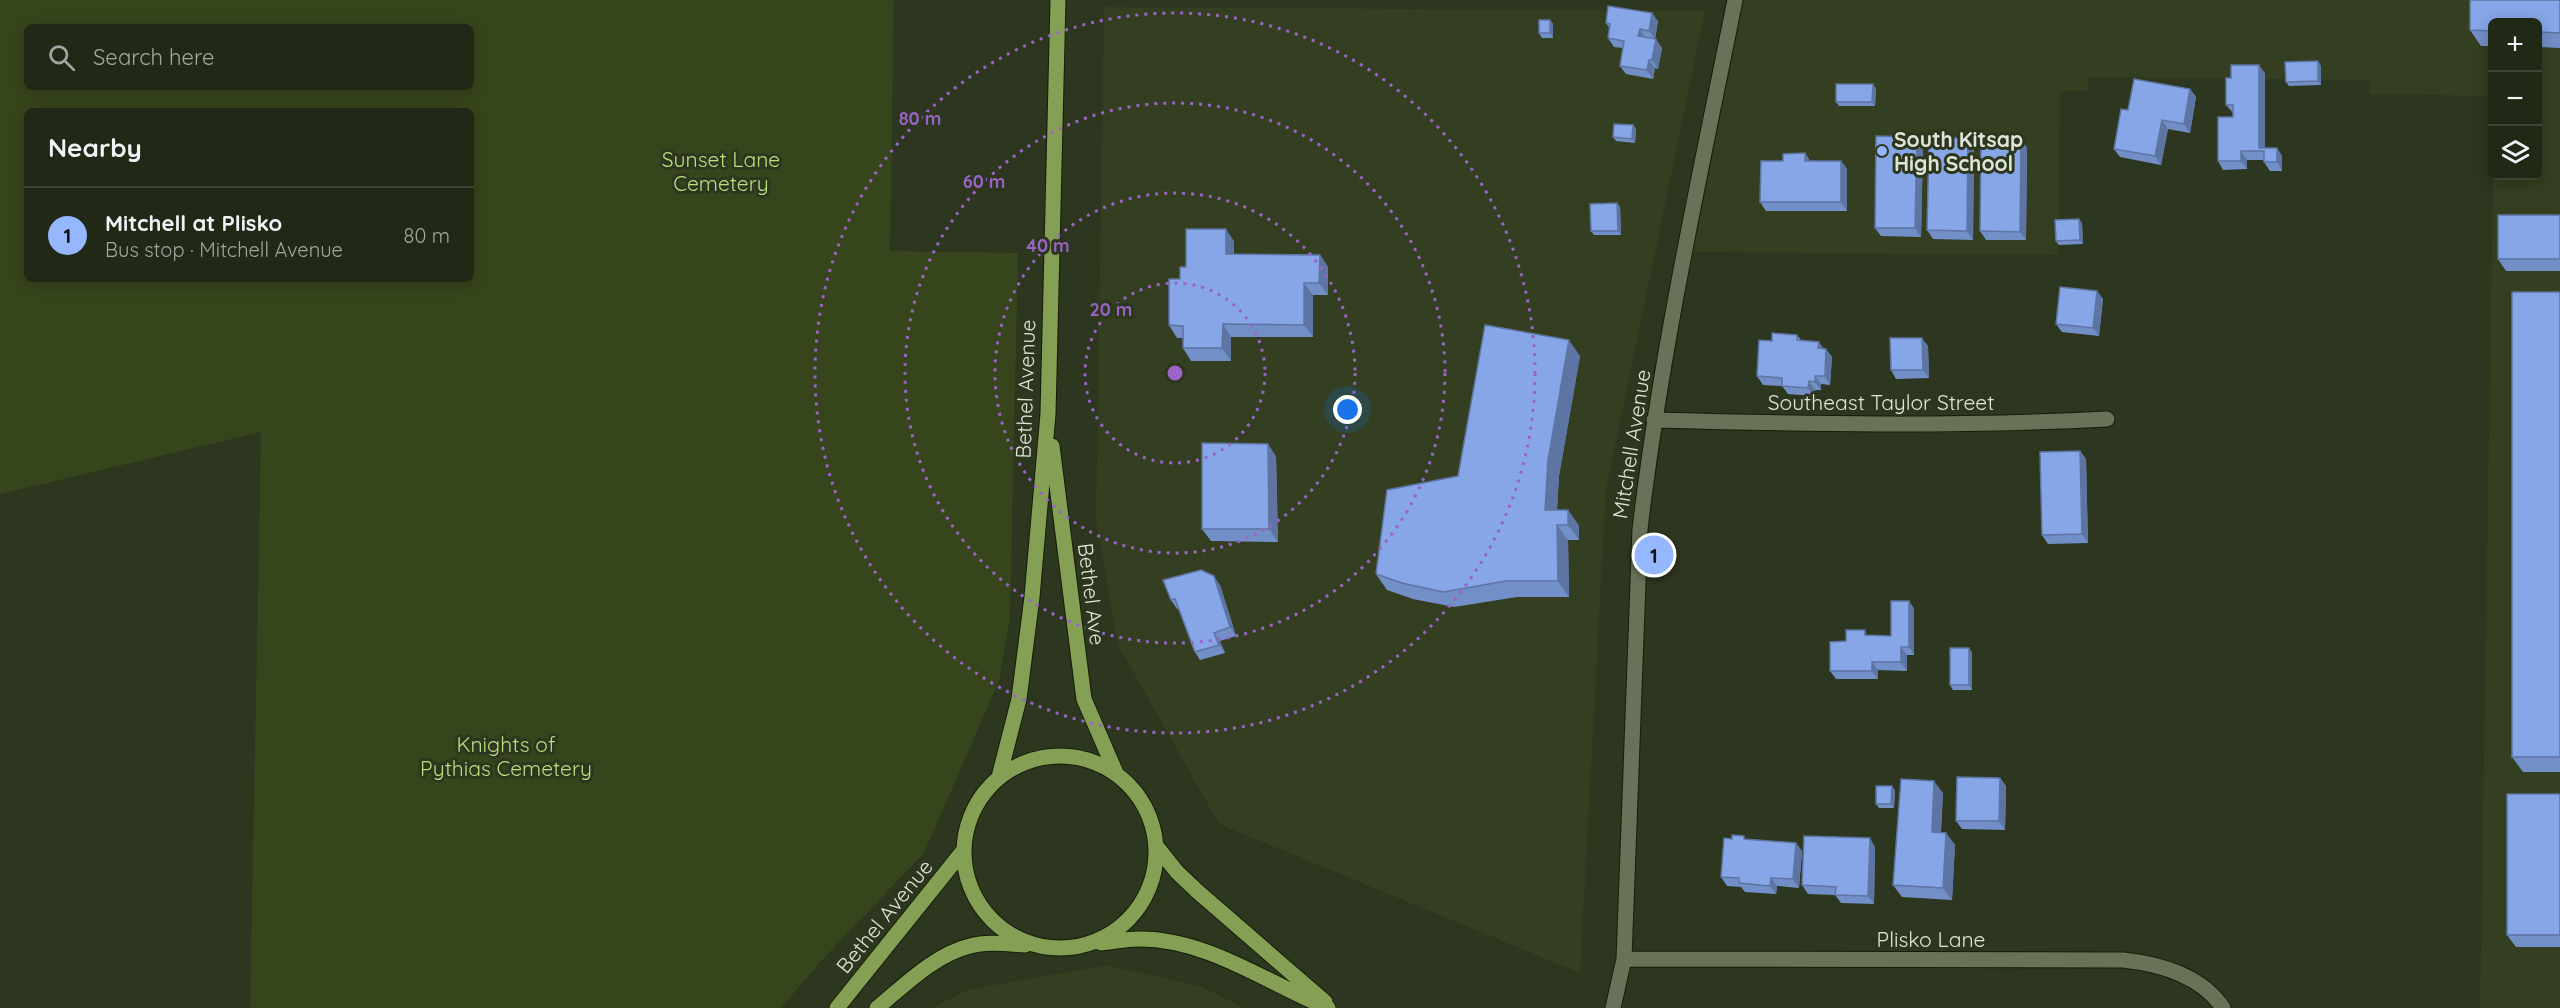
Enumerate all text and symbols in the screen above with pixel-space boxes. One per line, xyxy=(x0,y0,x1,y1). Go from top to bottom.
map controls xyxy=(2488,18,2542,180)
button: + xyxy=(2488,18,2542,72)
search box xyxy=(24,24,474,90)
icon: search xyxy=(45,41,78,74)
text: Search here xyxy=(93,43,214,71)
button: − xyxy=(2488,72,2542,126)
text: 80 m xyxy=(899,107,941,130)
place label: South Kitsap High School xyxy=(1894,126,2023,176)
button: layers xyxy=(2488,126,2542,180)
text: Nearby xyxy=(48,131,142,164)
marker: South Kitsap High School xyxy=(1875,144,1889,158)
park label: Sunset Lane Cemetery xyxy=(662,146,780,196)
text: 60 m xyxy=(963,170,1005,193)
text: Mitchell at Plisko xyxy=(105,209,282,237)
text: 1 xyxy=(64,223,71,248)
text: 80 m xyxy=(404,223,450,248)
text: 40 m xyxy=(1026,234,1070,257)
text: Bus stop · Mitchell Avenue xyxy=(105,237,343,262)
text: 20 m xyxy=(1090,298,1132,321)
street label: Bethel Avenue xyxy=(1010,319,1040,459)
centre of rings xyxy=(1165,363,1185,383)
street label: Mitchell Avenue xyxy=(1606,368,1656,520)
street label: Southeast Taylor Street xyxy=(1768,389,1994,415)
your location xyxy=(1333,395,1362,424)
pin: 1 xyxy=(1634,532,1674,578)
street label: Bethel Ave xyxy=(1073,541,1111,647)
park label: Knights of Pythias Cemetery xyxy=(420,731,592,781)
street label: Bethel Avenue xyxy=(830,854,938,978)
street label: Plisko Lane xyxy=(1877,926,1985,952)

